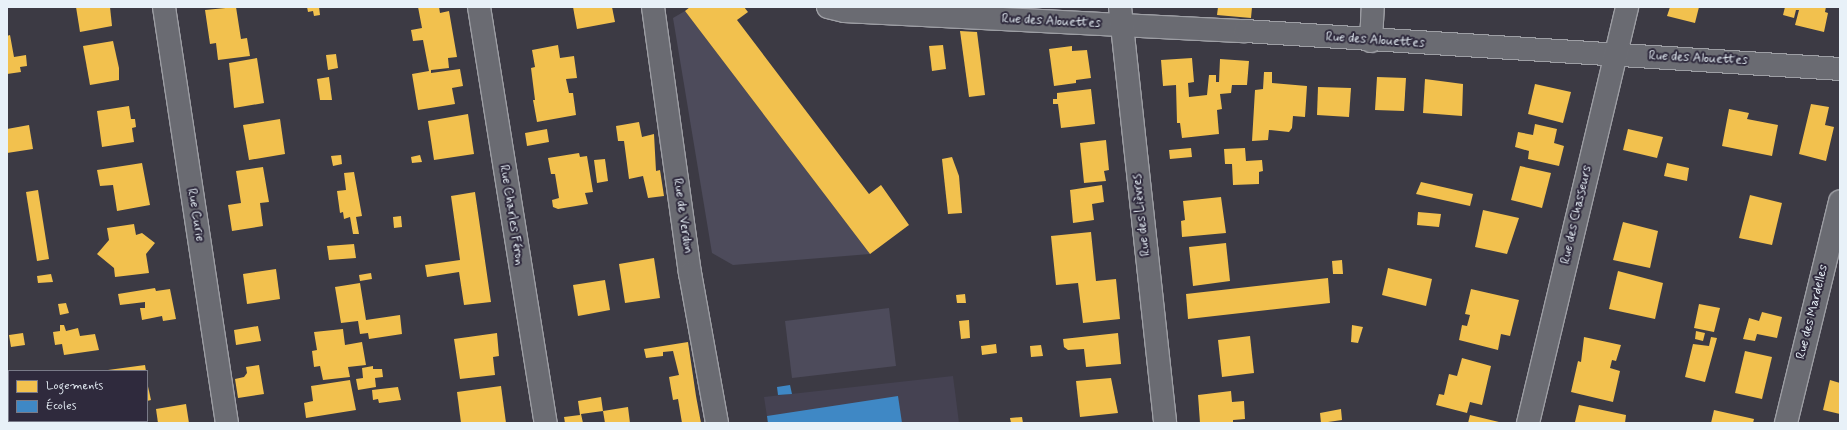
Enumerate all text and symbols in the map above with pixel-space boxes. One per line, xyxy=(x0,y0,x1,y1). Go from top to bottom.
street label: Rue des Alouettes xyxy=(1001,12,1101,32)
street label: Rue des Alouettes xyxy=(1325,30,1425,52)
street label: Rue des Alouettes xyxy=(1648,49,1748,69)
street label: Rue Charles Féron xyxy=(495,164,527,266)
street label: Rue des Chasseurs xyxy=(1558,164,1596,266)
street label: Rue des Lièvres xyxy=(1130,173,1154,257)
street label: Rue de Verdun xyxy=(669,177,695,255)
street label: Rue Curie xyxy=(183,188,207,242)
street label: Rue des Mardelles xyxy=(1794,263,1832,361)
legend xyxy=(8,370,148,422)
text: Logements xyxy=(46,378,103,394)
text: Écoles xyxy=(46,398,76,414)

